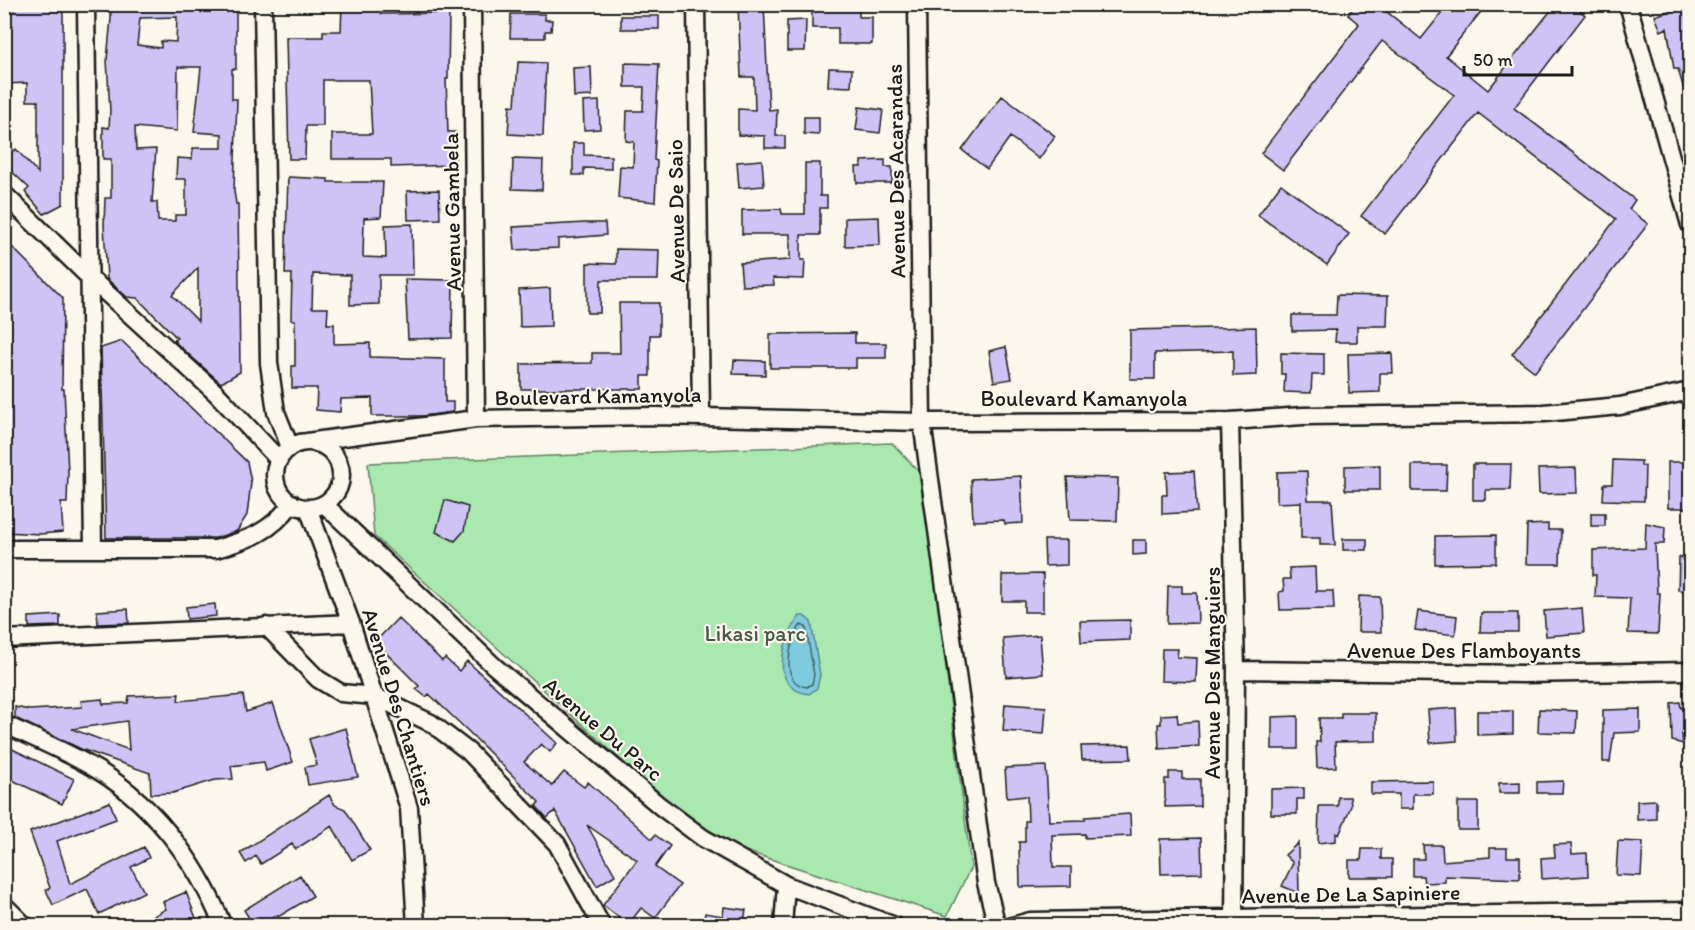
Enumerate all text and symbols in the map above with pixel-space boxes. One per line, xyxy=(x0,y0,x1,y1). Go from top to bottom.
scale bar xyxy=(1464,39,1572,77)
text: 50 m xyxy=(1473,49,1513,71)
street label: Avenue Des Acarandas xyxy=(881,64,911,278)
street label: Avenue Gambela xyxy=(437,132,467,291)
street label: Avenue De Saio xyxy=(661,139,691,283)
street label: Boulevard Kamanyola xyxy=(494,381,702,411)
street label: Boulevard Kamanyola xyxy=(981,385,1188,412)
street label: Avenue Des Manguiers xyxy=(1199,567,1226,779)
street label: Avenue Des Chantiers xyxy=(356,605,442,809)
park label: Likasi parc xyxy=(704,620,806,647)
street label: Avenue Des Flamboyants xyxy=(1347,637,1581,664)
street label: Avenue Du Parc xyxy=(538,671,668,787)
street label: Avenue De La Sapiniere xyxy=(1241,879,1461,909)

